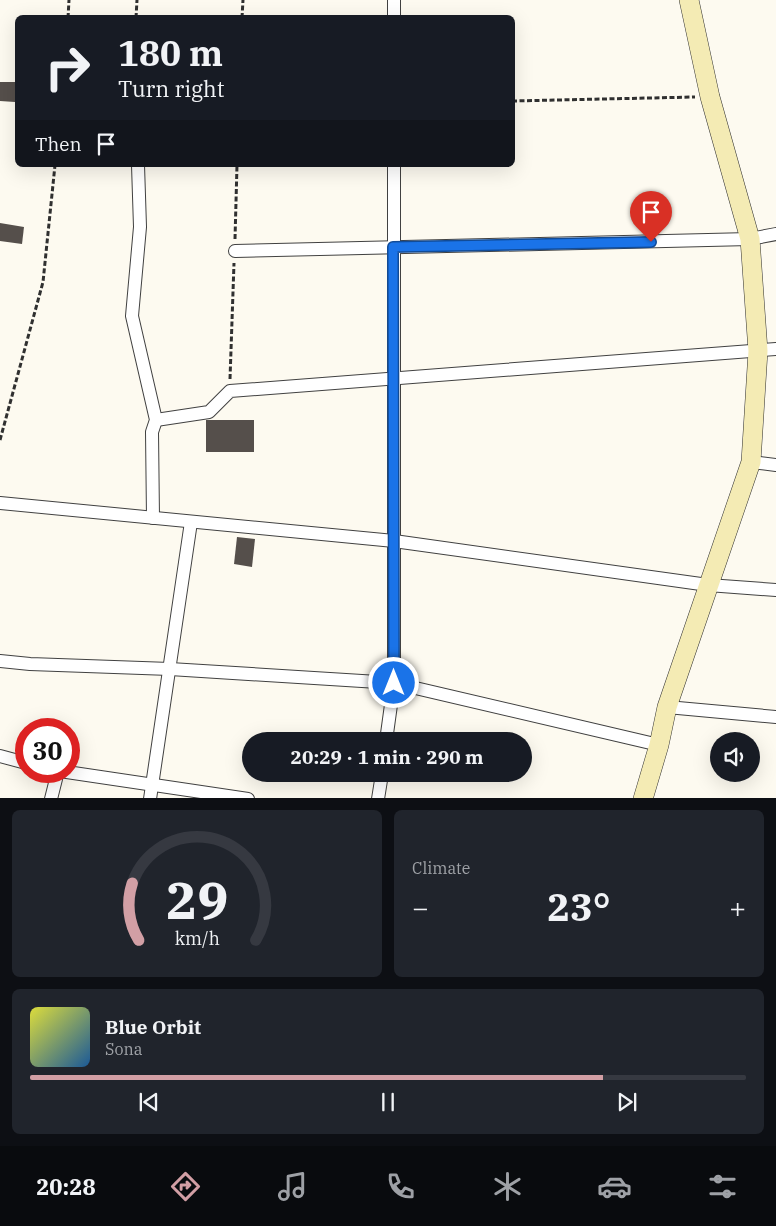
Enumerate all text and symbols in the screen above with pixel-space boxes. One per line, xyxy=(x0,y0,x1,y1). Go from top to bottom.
text: 180 m xyxy=(118,30,223,76)
icon: right xyxy=(35,35,100,100)
text: Turn right xyxy=(118,74,225,103)
icon: arrive xyxy=(92,130,120,158)
text: Then xyxy=(35,132,82,156)
pin xyxy=(630,191,672,242)
icon: arrive xyxy=(637,198,665,226)
position arrow xyxy=(367,656,419,708)
speed limit sign: 30 xyxy=(15,718,80,783)
map controls xyxy=(710,732,760,782)
button: sound xyxy=(710,732,760,782)
text: 20:29 · 1 min · 290 m xyxy=(291,745,483,769)
text: Climate xyxy=(412,858,470,878)
text: 29 xyxy=(166,866,228,933)
text: 23° xyxy=(547,882,611,931)
text: − xyxy=(412,889,429,926)
text: + xyxy=(729,889,746,926)
text: km/h xyxy=(174,927,220,950)
text: Blue Orbit xyxy=(105,1015,201,1039)
text: Sona xyxy=(105,1039,142,1059)
icon: previous xyxy=(135,1088,163,1116)
icon: pause xyxy=(374,1088,402,1116)
icon: next xyxy=(613,1088,641,1116)
icon: directions xyxy=(168,1169,203,1204)
icon: music xyxy=(275,1169,310,1204)
icon: phone xyxy=(383,1169,418,1204)
icon: climate xyxy=(490,1169,525,1204)
icon: car xyxy=(597,1169,632,1204)
icon: filters xyxy=(705,1169,740,1204)
text: 20:28 xyxy=(36,1172,96,1201)

